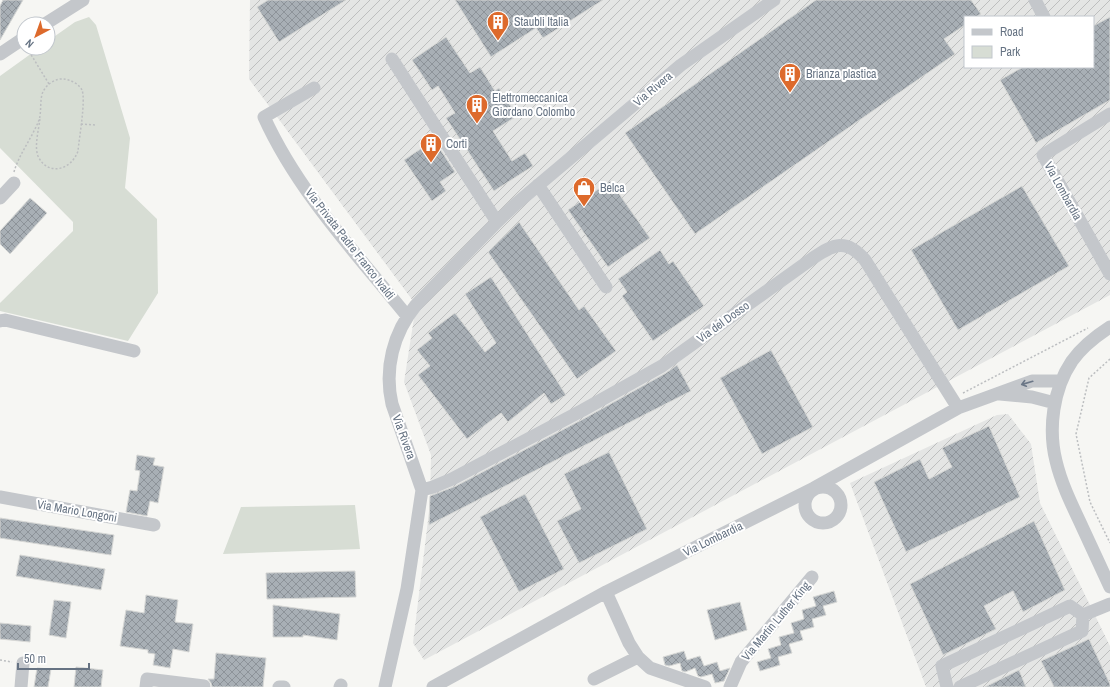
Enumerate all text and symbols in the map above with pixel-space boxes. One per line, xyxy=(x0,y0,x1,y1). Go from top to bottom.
building icon: Staubli Italia xyxy=(485,9,511,42)
place label: Staubli Italia xyxy=(514,14,569,30)
north arrow xyxy=(16,16,56,56)
legend xyxy=(964,16,1094,68)
text: Road xyxy=(1000,24,1024,40)
text: N xyxy=(22,36,36,51)
text: Park xyxy=(1000,44,1020,60)
building icon: Brianza plastica xyxy=(777,61,803,94)
place label: Brianza plastica xyxy=(806,66,877,82)
street label: Via Rivera xyxy=(630,68,676,110)
place label: Elettromeccanica Giordano Colombo xyxy=(492,90,575,120)
building icon: Elettromeccanica Giordano Colombo xyxy=(464,92,490,125)
building icon: Corti xyxy=(418,131,444,164)
place label: Corti xyxy=(446,136,467,152)
street label: Via Lombardia xyxy=(1040,159,1086,223)
shop icon: Belca xyxy=(571,175,597,208)
place label: Belca xyxy=(600,180,625,196)
street label: Via Privata Padre Franco Ivaldi xyxy=(301,185,399,303)
street label: Via del Dosso xyxy=(694,298,752,346)
one-way arrow xyxy=(1021,380,1034,387)
street label: Via Rivera xyxy=(389,412,420,462)
street label: Via Mario Longoni xyxy=(36,496,118,526)
street label: Via Lombardia xyxy=(681,517,746,560)
street label: Via Martin Luther King xyxy=(738,578,814,664)
scale bar xyxy=(18,645,89,671)
text: 50 m xyxy=(24,651,46,667)

